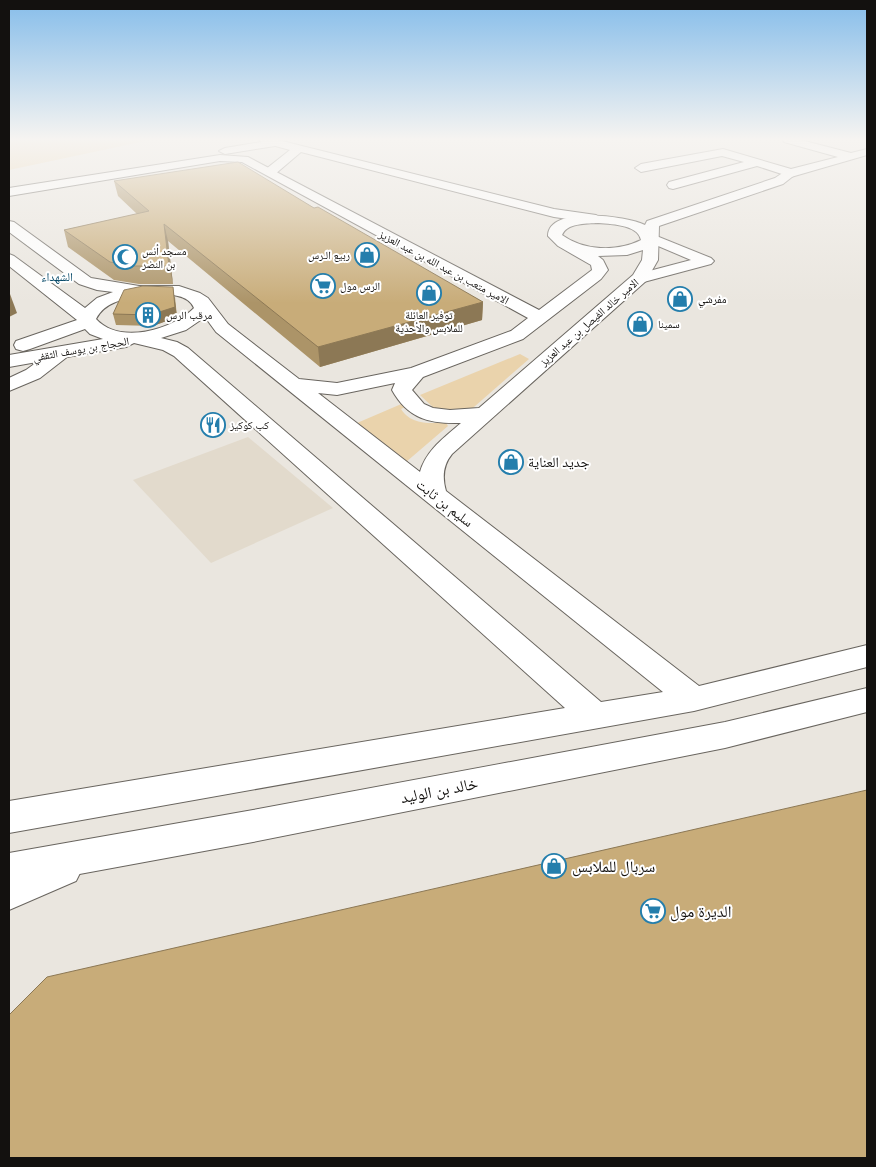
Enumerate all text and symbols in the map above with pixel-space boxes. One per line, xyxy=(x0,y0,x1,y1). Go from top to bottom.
street label: الامير متعب بن عبد الله بن عبد العزيز xyxy=(376,227,511,307)
shop icon: ربيع الـرس xyxy=(354,242,380,268)
mosque icon: مسجد أنس بن النضر xyxy=(112,244,138,270)
place label: مسجد أنس بن النضر xyxy=(141,244,186,271)
place label: ربيع الـرس xyxy=(308,249,350,262)
district label: الشهداء xyxy=(41,270,73,284)
supermarket icon: الرس مول xyxy=(310,273,336,299)
street label: الامير خالد الفيصل بن عبد العزيز xyxy=(537,276,641,369)
place label: الرس مول xyxy=(340,280,380,293)
shop icon: توفير العائلة للملابس والأحذية xyxy=(416,280,442,306)
shop icon: مفرشي xyxy=(667,286,693,312)
place label: مفرشي xyxy=(698,293,727,308)
building icon: مرقب الرس xyxy=(135,302,161,328)
place label: مرقب الرس xyxy=(166,309,212,322)
place label: توفير العائلة للملابس والأحذية xyxy=(395,309,463,335)
shop icon: سمينا xyxy=(627,311,653,337)
place label: سمينا xyxy=(658,318,680,330)
street label: الحجاج بن يوسف الثقفي xyxy=(32,335,130,366)
restaurant icon: كب كوكيز xyxy=(200,412,226,438)
place label: كب كوكيز xyxy=(229,419,269,431)
shop icon: جديد العناية xyxy=(498,449,524,475)
place label: جديد العناية xyxy=(528,455,589,470)
street label: سليم بن ثابت xyxy=(412,477,476,532)
street label: خالد بن الوليد xyxy=(399,775,480,808)
shop icon: سربال للملابس xyxy=(541,853,567,879)
place label: سربال للملابس xyxy=(572,858,655,877)
supermarket icon: الديرة مول xyxy=(640,898,666,924)
place label: الديرة مول xyxy=(670,903,732,922)

